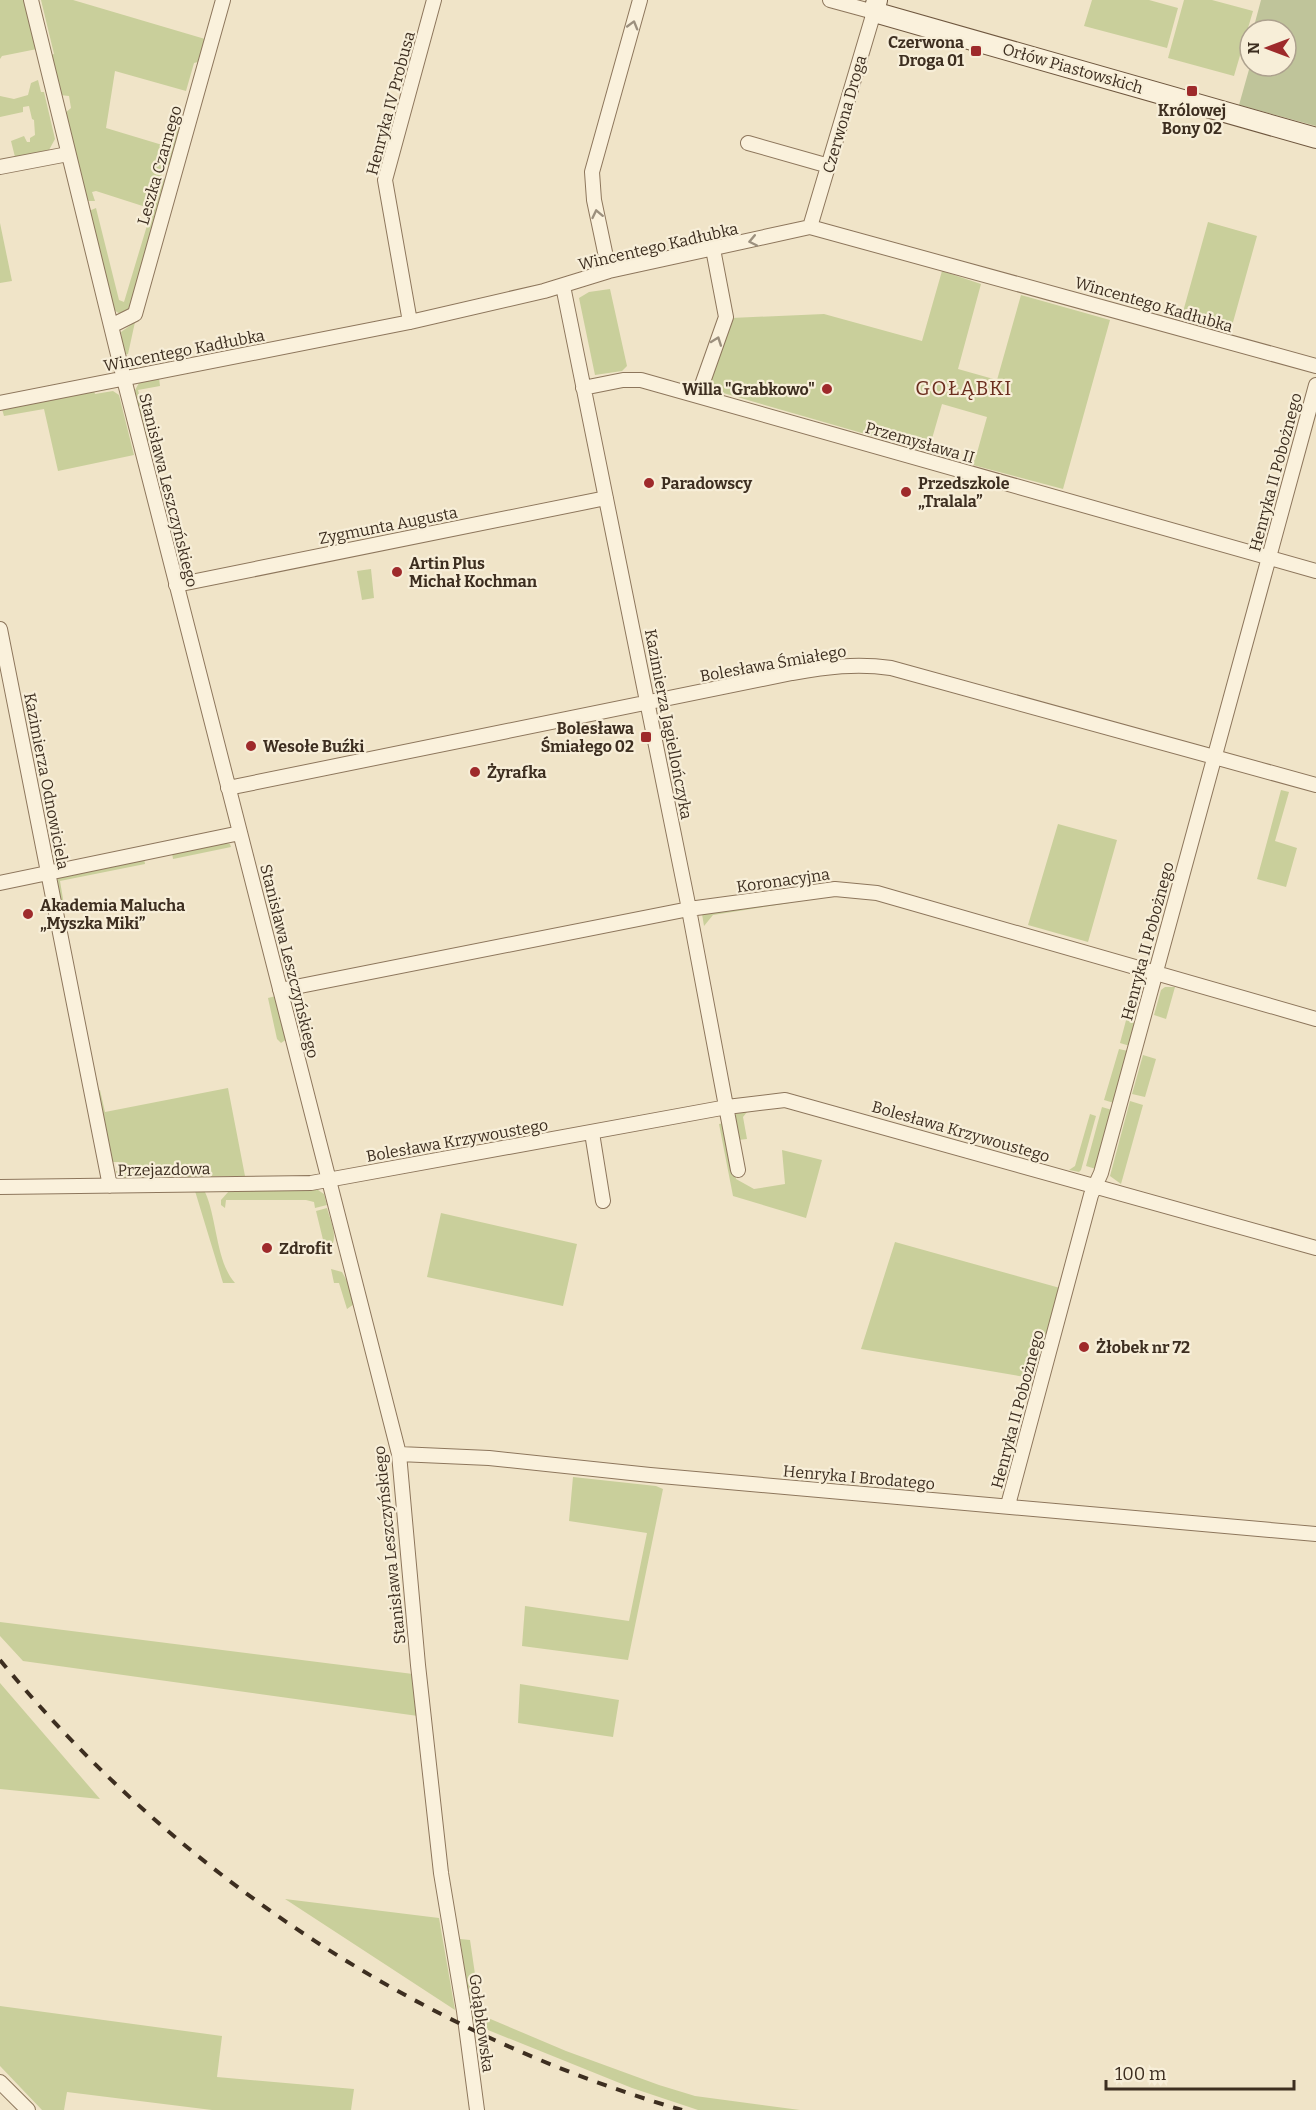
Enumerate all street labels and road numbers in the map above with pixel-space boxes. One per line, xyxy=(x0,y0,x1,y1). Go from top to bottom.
street label: Henryka IV Probusa xyxy=(362,29,419,177)
street label: Orłów Piastowskich xyxy=(1000,39,1145,98)
street label: Czerwona Droga xyxy=(819,53,870,175)
street label: Leszka Czarnego xyxy=(133,103,186,227)
street label: Wincentego Kadłubka xyxy=(576,219,740,274)
street label: Wincentego Kadłubka xyxy=(1073,273,1235,336)
street label: Wincentego Kadłubka xyxy=(102,326,266,375)
street label: Stanisława Leszczyńskiego xyxy=(135,391,202,589)
street label: Henryka II Pobożnego xyxy=(1245,391,1306,554)
street label: Przemysława II xyxy=(863,418,977,467)
street label: Zygmunta Augusta xyxy=(317,503,459,548)
street label: Kazimierza Jagiellończyka xyxy=(641,627,696,821)
street label: Bolesława Śmiałego xyxy=(698,640,848,686)
street label: Kazimierza Odnowiciela xyxy=(20,691,73,871)
street label: Henryka II Pobożnego xyxy=(1117,860,1178,1023)
street label: Stanisława Leszczyńskiego xyxy=(256,862,323,1060)
street label: Koronacyjna xyxy=(735,865,831,896)
street label: Bolesława Krzywoustego xyxy=(870,1097,1052,1166)
street label: Bolesława Krzywoustego xyxy=(365,1115,550,1166)
street label: Przejazdowa xyxy=(117,1159,211,1180)
street label: Henryka II Pobożnego xyxy=(987,1328,1048,1491)
street label: Stanisława Leszczyńskiego xyxy=(370,1445,409,1645)
street label: Henryka I Brodatego xyxy=(782,1461,936,1494)
street label: Gołąbkowska xyxy=(465,1973,498,2074)

